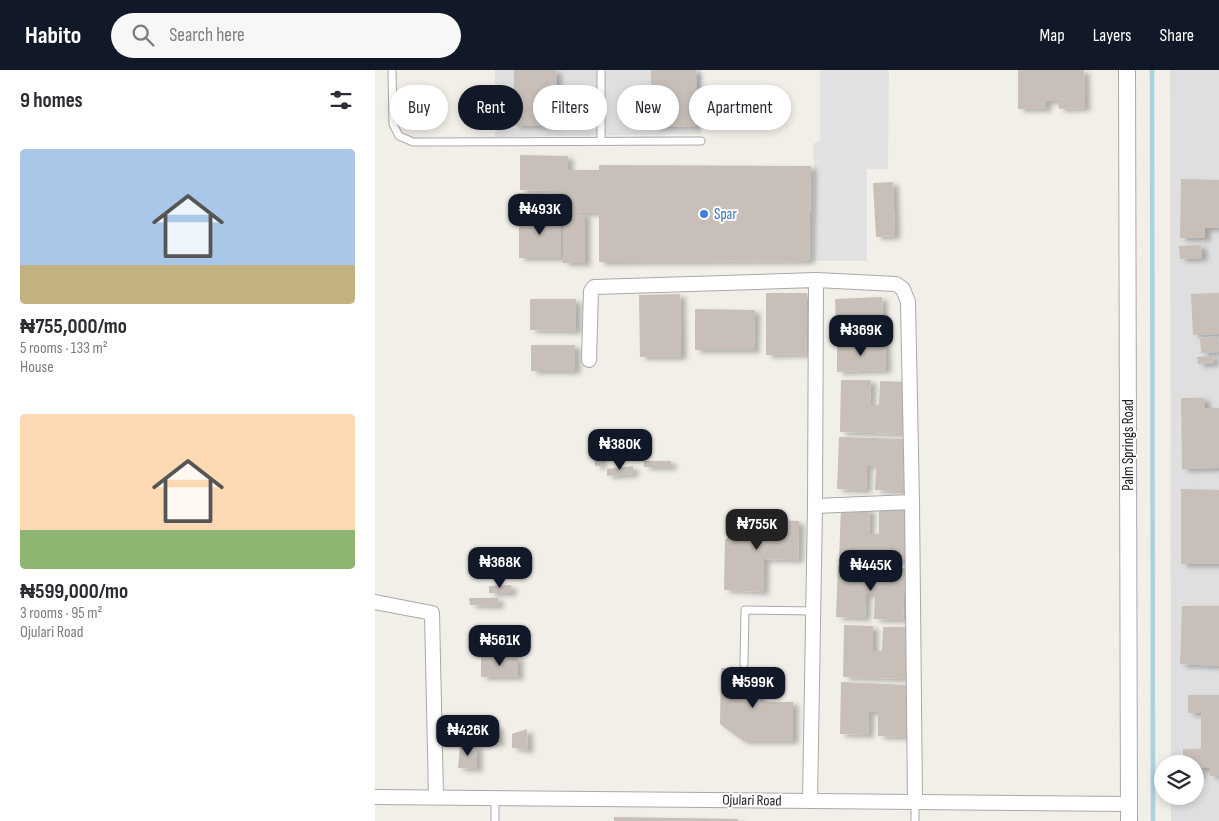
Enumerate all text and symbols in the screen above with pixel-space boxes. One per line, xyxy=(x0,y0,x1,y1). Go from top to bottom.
search box xyxy=(111,13,461,58)
text: Habito xyxy=(25,21,81,50)
icon: search xyxy=(129,21,157,49)
text: Search here xyxy=(169,24,245,47)
text: Map xyxy=(1040,25,1065,46)
text: Layers xyxy=(1093,25,1132,46)
text: Share xyxy=(1160,25,1194,46)
chip: Buy xyxy=(390,85,448,130)
chip: Rent xyxy=(458,85,523,130)
chip: Filters xyxy=(533,85,607,130)
chip: New xyxy=(617,85,679,130)
chip: Apartment xyxy=(689,85,791,130)
icon: filters xyxy=(327,86,355,114)
text: 9 homes xyxy=(20,88,83,113)
icon: home xyxy=(143,181,233,271)
pin: ₦493K xyxy=(505,194,575,236)
text: ₦493K xyxy=(519,200,561,219)
place label: Spar xyxy=(714,205,737,224)
marker: Spar xyxy=(698,208,710,220)
text: ₦755,000/mo xyxy=(20,314,127,339)
pin: ₦369K xyxy=(826,314,896,357)
text: ₦369K xyxy=(840,321,882,340)
text: 5 rooms · 133 m² xyxy=(20,339,108,358)
text: House xyxy=(20,358,54,377)
street label: Palm Springs Road xyxy=(1119,399,1138,491)
pin: ₦380K xyxy=(585,428,655,471)
text: ₦380K xyxy=(599,435,641,454)
icon: home xyxy=(143,446,233,536)
pin: ₦755K xyxy=(722,508,792,551)
text: ₦755K xyxy=(737,515,777,534)
pin: ₦368K xyxy=(465,546,535,589)
pin: ₦445K xyxy=(836,550,906,592)
text: ₦368K xyxy=(479,553,521,572)
text: ₦445K xyxy=(850,556,892,575)
text: ₦599,000/mo xyxy=(20,579,128,604)
text: 3 rooms · 95 m² xyxy=(20,604,102,623)
text: Ojulari Road xyxy=(20,623,83,642)
pin: ₦561K xyxy=(465,624,535,667)
text: ₦561K xyxy=(480,631,520,650)
pin: ₦599K xyxy=(718,666,788,709)
text: ₦599K xyxy=(732,673,774,692)
pin: ₦426K xyxy=(433,714,503,757)
text: ₦426K xyxy=(447,721,489,740)
map controls xyxy=(1154,755,1204,805)
button: layers xyxy=(1154,755,1204,805)
street label: Ojulari Road xyxy=(722,790,782,811)

